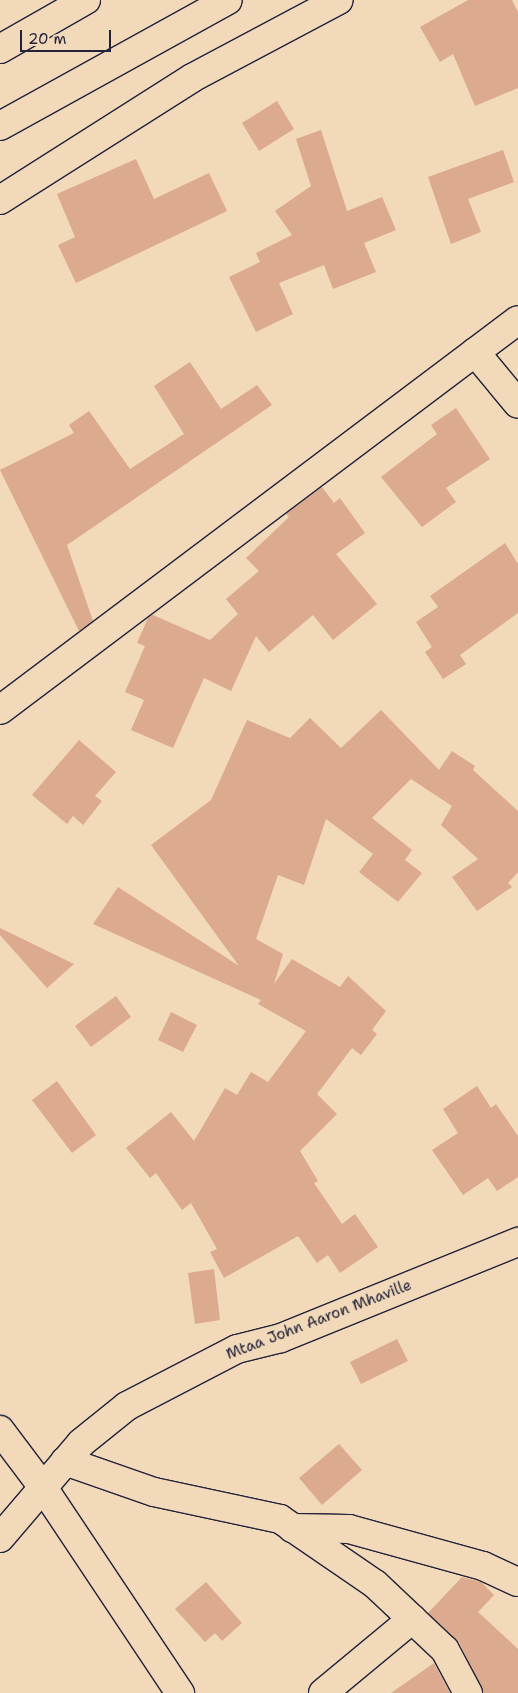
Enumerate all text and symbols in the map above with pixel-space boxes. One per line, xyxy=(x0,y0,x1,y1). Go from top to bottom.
scale bar xyxy=(22,20,114,52)
text: 20 m xyxy=(28,29,67,49)
street label: Mtaa John Aaron Mhaville xyxy=(224,1276,414,1364)

